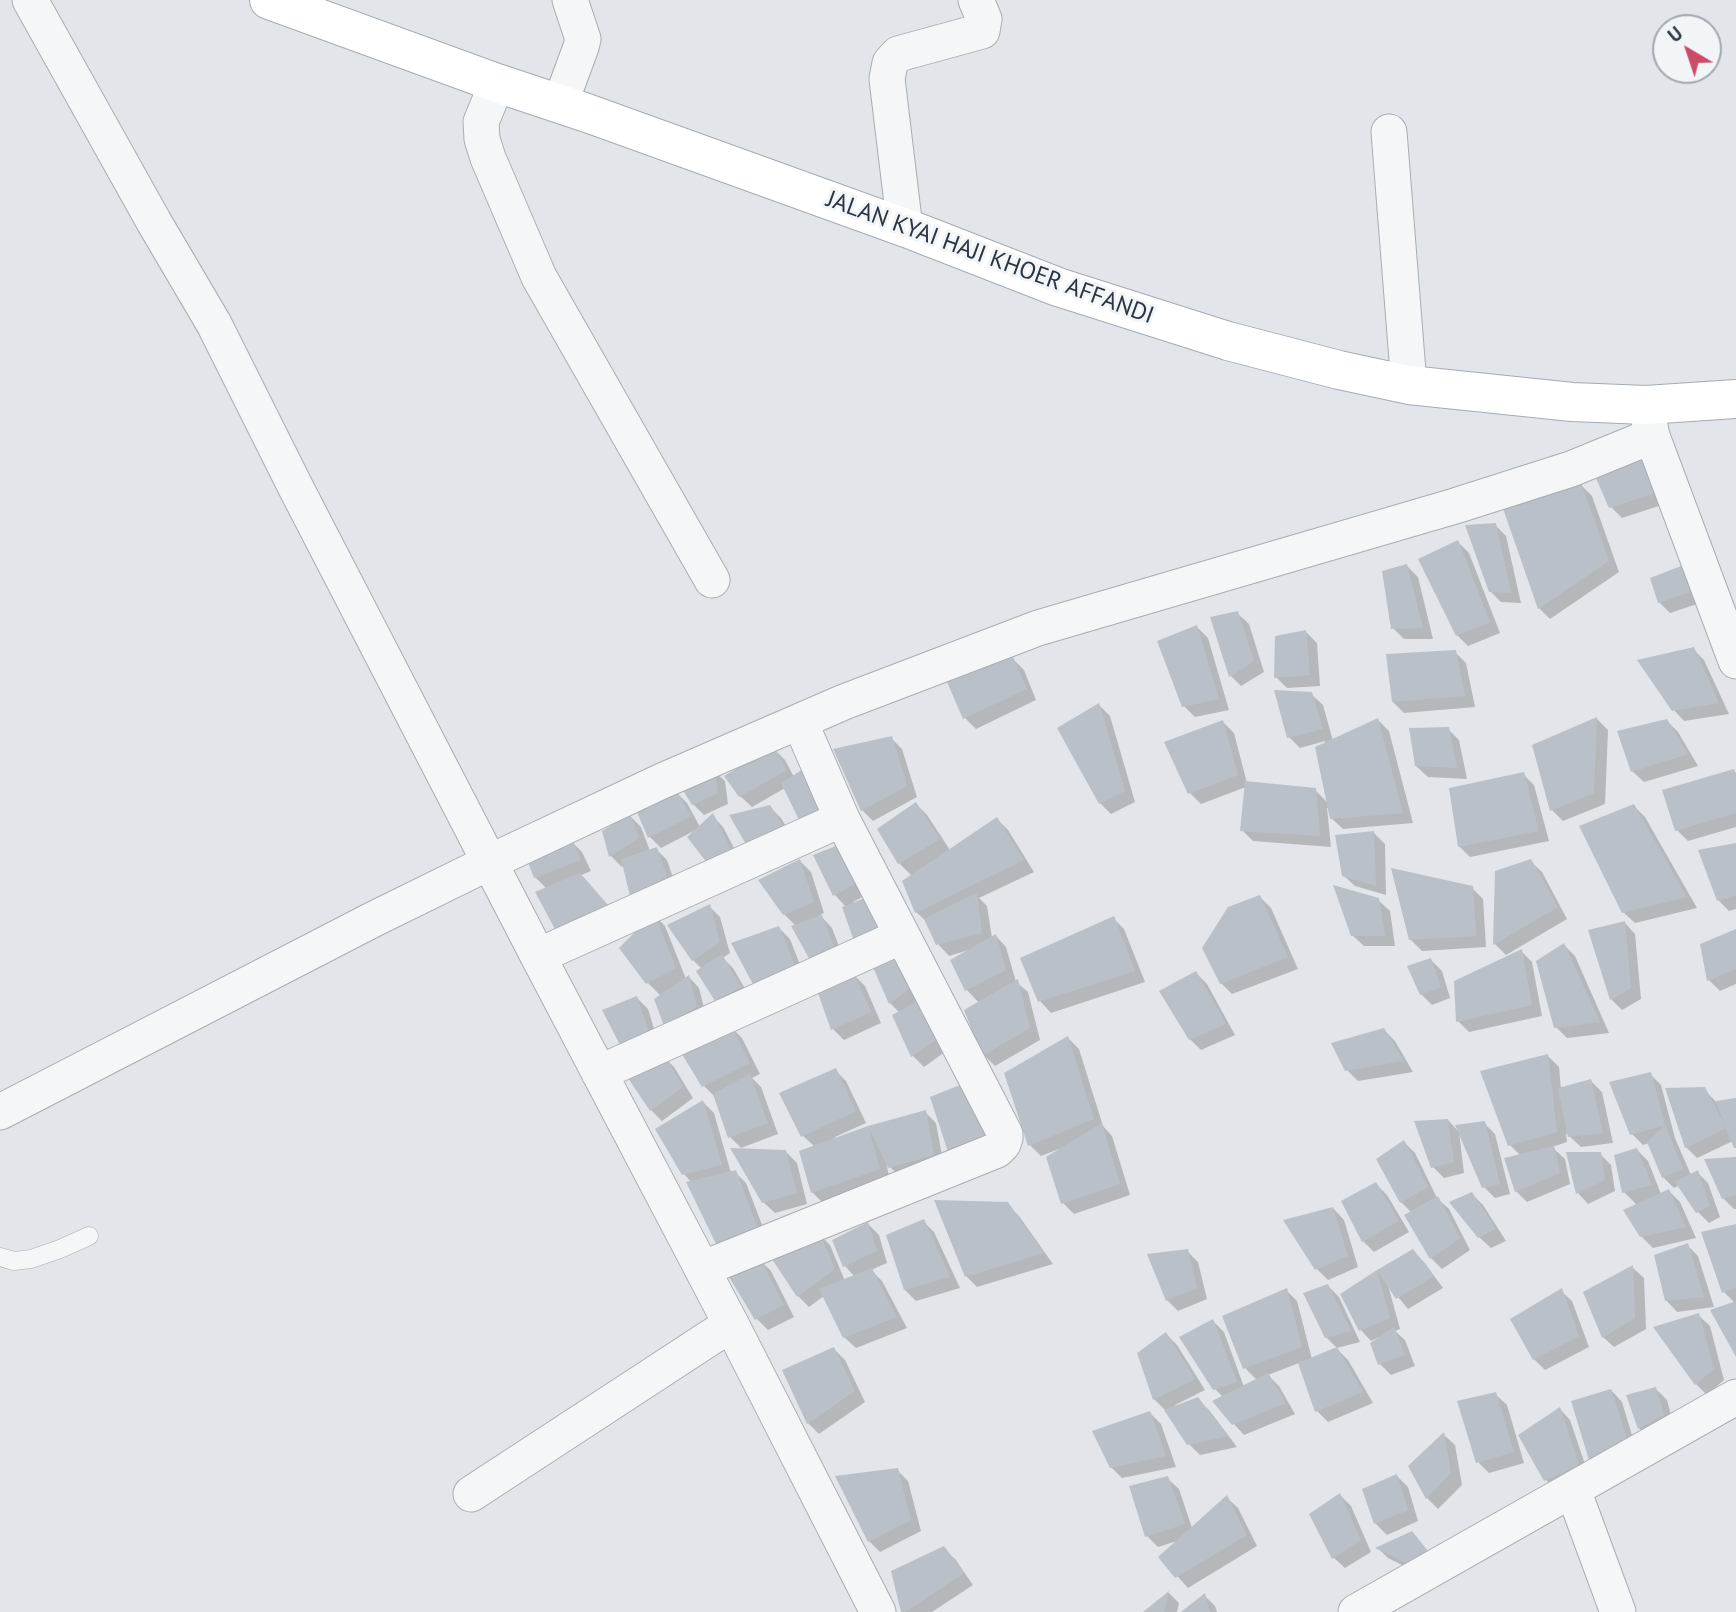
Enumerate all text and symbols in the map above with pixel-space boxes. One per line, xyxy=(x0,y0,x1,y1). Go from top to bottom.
north arrow xyxy=(1652,14,1722,84)
text: U xyxy=(1663,21,1687,47)
street label: JALAN KYAI HAJI KHOER AFFANDI xyxy=(822,185,1158,331)

